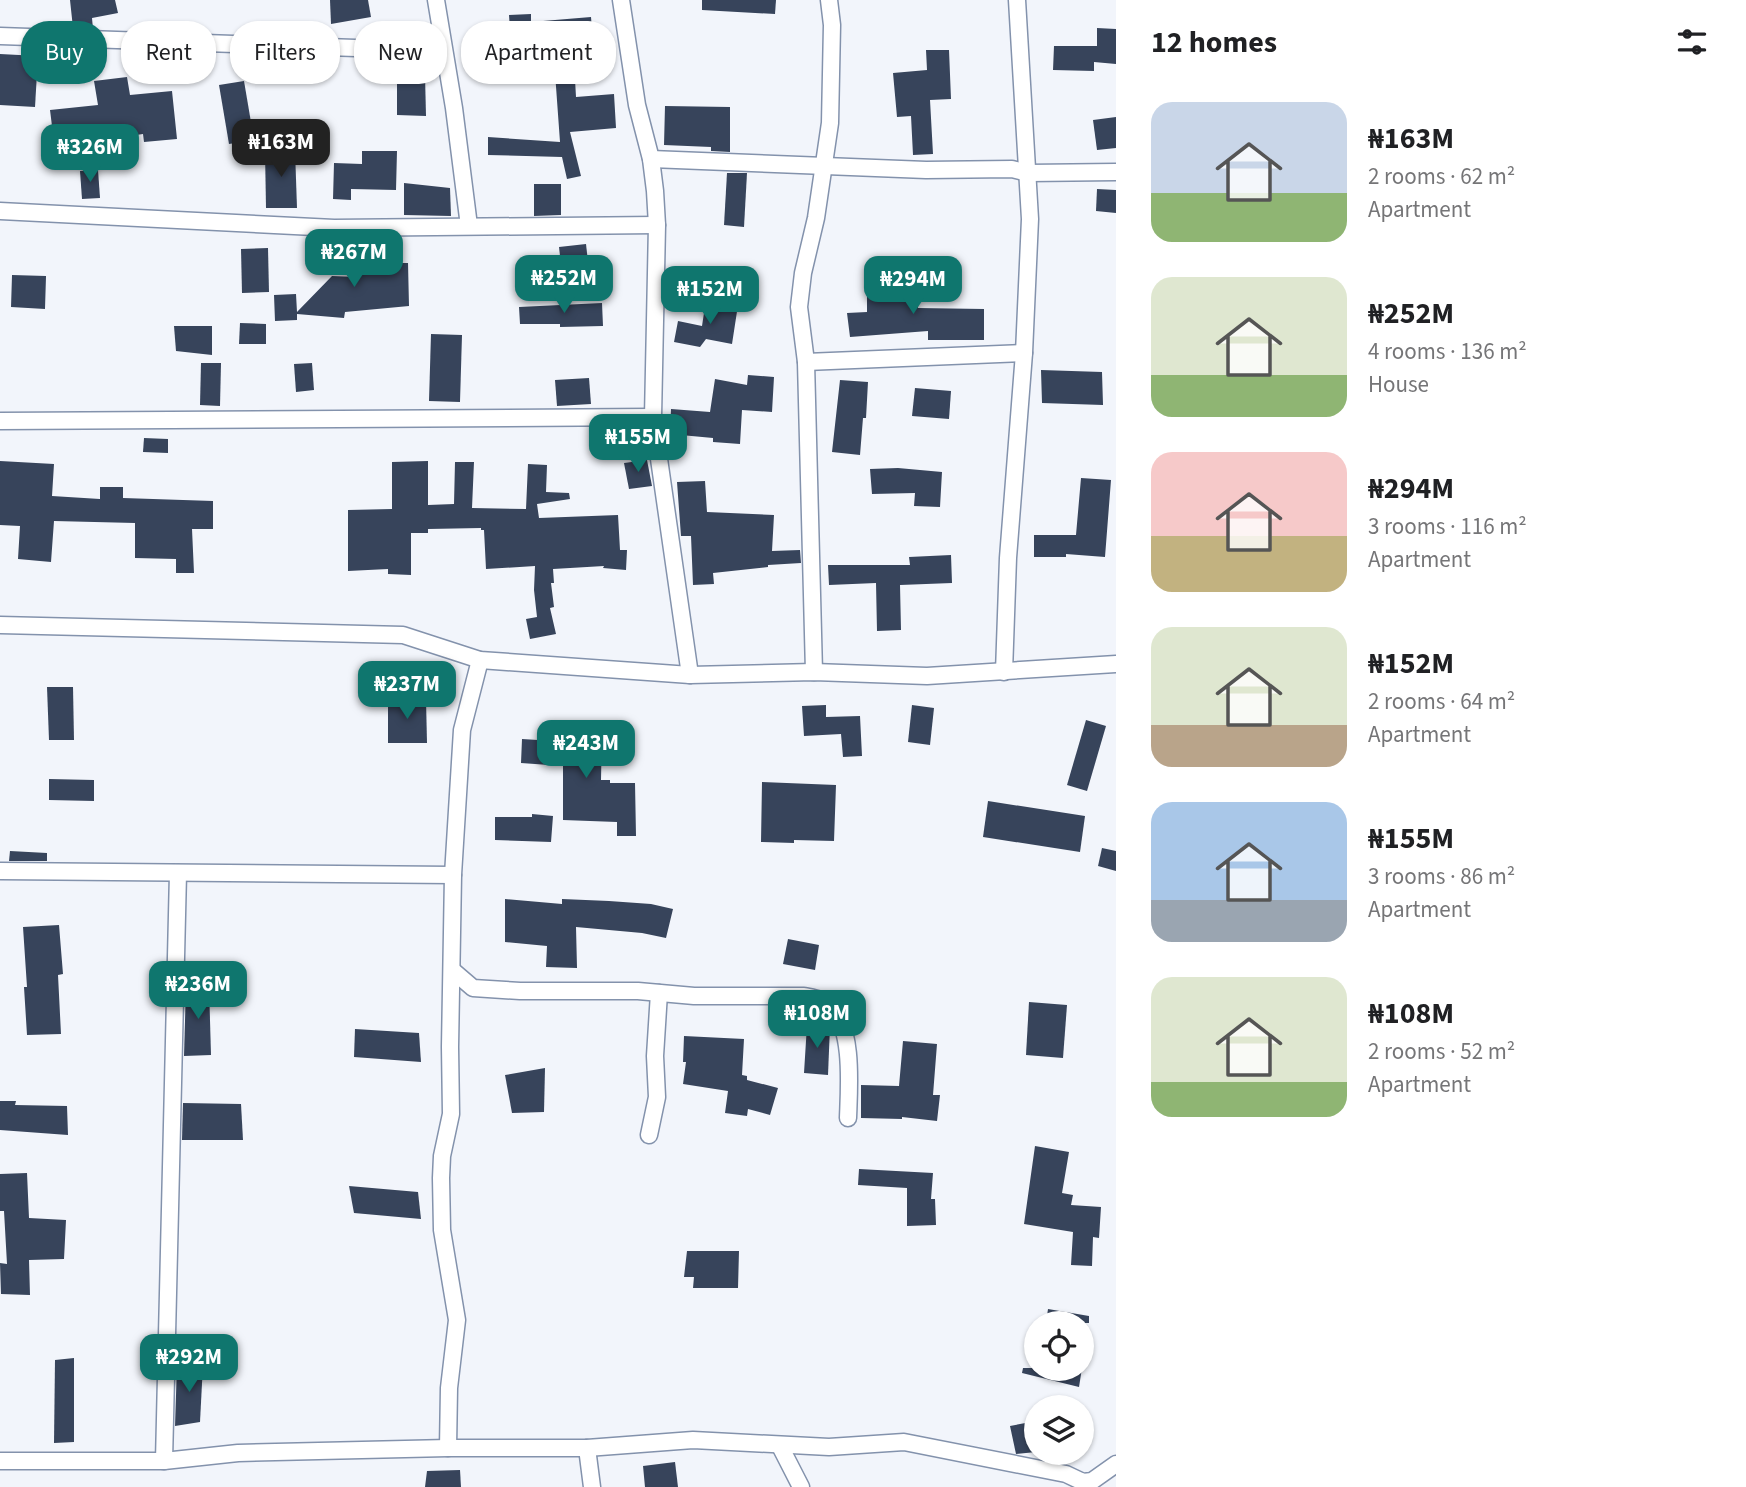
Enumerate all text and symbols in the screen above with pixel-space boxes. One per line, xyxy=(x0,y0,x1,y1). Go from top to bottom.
chip: Buy xyxy=(21,21,107,84)
chip: Rent xyxy=(121,21,216,84)
chip: Filters xyxy=(230,21,340,84)
chip: New xyxy=(354,21,447,84)
chip: Apartment xyxy=(461,21,616,84)
text: 12 homes xyxy=(1151,21,1277,64)
icon: filters xyxy=(1673,23,1711,61)
text: ₦163M xyxy=(1368,117,1454,160)
pin: ₦163M xyxy=(232,120,330,179)
pin: ₦326M xyxy=(41,124,139,184)
text: ₦163M xyxy=(248,125,314,158)
text: ₦326M xyxy=(57,130,123,163)
icon: home xyxy=(1207,130,1291,214)
text: 2 rooms · 62 m² xyxy=(1368,160,1515,193)
text: Apartment xyxy=(1368,193,1471,226)
pin: ₦267M xyxy=(305,230,403,289)
text: ₦267M xyxy=(321,235,387,268)
pin: ₦252M xyxy=(515,256,613,315)
pin: ₦294M xyxy=(864,256,962,316)
text: ₦252M xyxy=(531,261,597,294)
text: ₦294M xyxy=(880,262,946,295)
pin: ₦152M xyxy=(661,266,759,326)
text: ₦152M xyxy=(677,272,743,305)
text: ₦252M xyxy=(1368,292,1454,335)
icon: home xyxy=(1207,305,1291,389)
text: 4 rooms · 136 m² xyxy=(1368,335,1527,368)
text: House xyxy=(1368,368,1429,401)
pin: ₦155M xyxy=(589,414,687,474)
text: ₦155M xyxy=(605,420,671,453)
text: ₦294M xyxy=(1368,467,1454,510)
icon: home xyxy=(1207,480,1291,564)
text: 3 rooms · 116 m² xyxy=(1368,510,1527,543)
text: Apartment xyxy=(1368,543,1471,576)
text: ₦152M xyxy=(1368,642,1454,685)
icon: home xyxy=(1207,655,1291,739)
pin: ₦237M xyxy=(358,662,456,721)
text: ₦237M xyxy=(374,667,440,700)
text: 2 rooms · 64 m² xyxy=(1368,685,1515,718)
text: Apartment xyxy=(1368,718,1471,751)
pin: ₦243M xyxy=(537,720,635,780)
text: ₦243M xyxy=(553,726,619,759)
text: ₦155M xyxy=(1368,817,1454,860)
icon: home xyxy=(1207,830,1291,914)
text: 3 rooms · 86 m² xyxy=(1368,860,1515,893)
text: Apartment xyxy=(1368,893,1471,926)
pin: ₦236M xyxy=(149,962,247,1021)
text: ₦236M xyxy=(165,967,231,1000)
pin: ₦108M xyxy=(768,990,866,1050)
text: ₦108M xyxy=(1368,992,1454,1035)
text: ₦108M xyxy=(784,996,850,1029)
icon: home xyxy=(1207,1005,1291,1089)
text: 2 rooms · 52 m² xyxy=(1368,1035,1515,1068)
text: Apartment xyxy=(1368,1068,1471,1101)
map controls xyxy=(1024,1311,1094,1465)
button: locate xyxy=(1024,1311,1094,1381)
pin: ₦292M xyxy=(140,1334,238,1394)
text: ₦292M xyxy=(156,1340,222,1373)
button: layers xyxy=(1024,1395,1094,1465)

